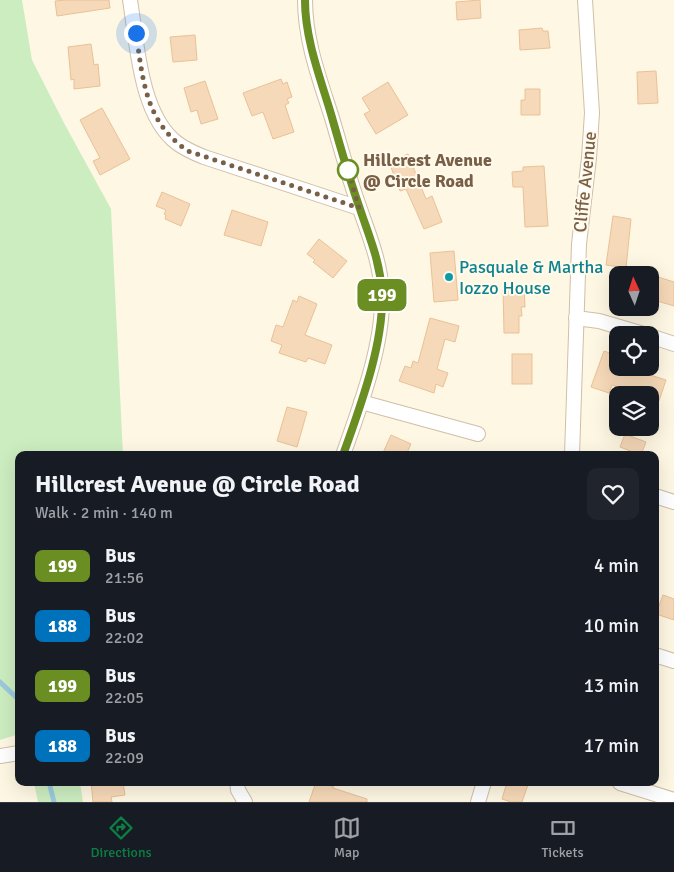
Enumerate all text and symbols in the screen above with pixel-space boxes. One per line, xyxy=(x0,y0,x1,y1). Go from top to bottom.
your location xyxy=(124,21,149,46)
street label: Cliffe Avenue xyxy=(569,130,601,234)
place label: Hillcrest Avenue @ Circle Road xyxy=(363,149,492,192)
marker: Hillcrest Avenue @ Circle Road xyxy=(337,159,359,181)
place label: Pasquale & Martha Iozzo House xyxy=(459,256,603,299)
north arrow xyxy=(609,266,659,316)
map controls xyxy=(609,266,659,436)
marker: Pasquale & Martha Iozzo House xyxy=(443,271,455,283)
line badge: 199 xyxy=(353,279,411,311)
text: 199 xyxy=(367,284,397,306)
button: locate xyxy=(609,326,659,376)
button: layers xyxy=(609,386,659,436)
button: heart xyxy=(587,468,639,520)
text: Hillcrest Avenue @ Circle Road xyxy=(35,469,360,499)
text: Walk · 2 min · 140 m xyxy=(35,503,173,523)
text: Bus xyxy=(105,544,136,568)
text: 4 min xyxy=(594,554,639,578)
text: 199 xyxy=(48,555,77,577)
text: 21:56 xyxy=(105,568,144,588)
text: Bus xyxy=(105,604,136,628)
text: 10 min xyxy=(584,614,639,638)
text: 188 xyxy=(48,615,77,637)
text: 22:02 xyxy=(105,628,144,648)
text: Bus xyxy=(105,664,136,688)
text: 13 min xyxy=(584,674,639,698)
text: 199 xyxy=(48,675,77,697)
text: 22:05 xyxy=(105,688,144,708)
text: Bus xyxy=(105,724,136,748)
text: 17 min xyxy=(584,734,639,758)
text: 188 xyxy=(48,735,77,757)
text: 22:09 xyxy=(105,748,144,768)
tab: Directions xyxy=(90,814,152,861)
tab: Map xyxy=(333,814,361,861)
tab: Tickets xyxy=(541,814,584,861)

